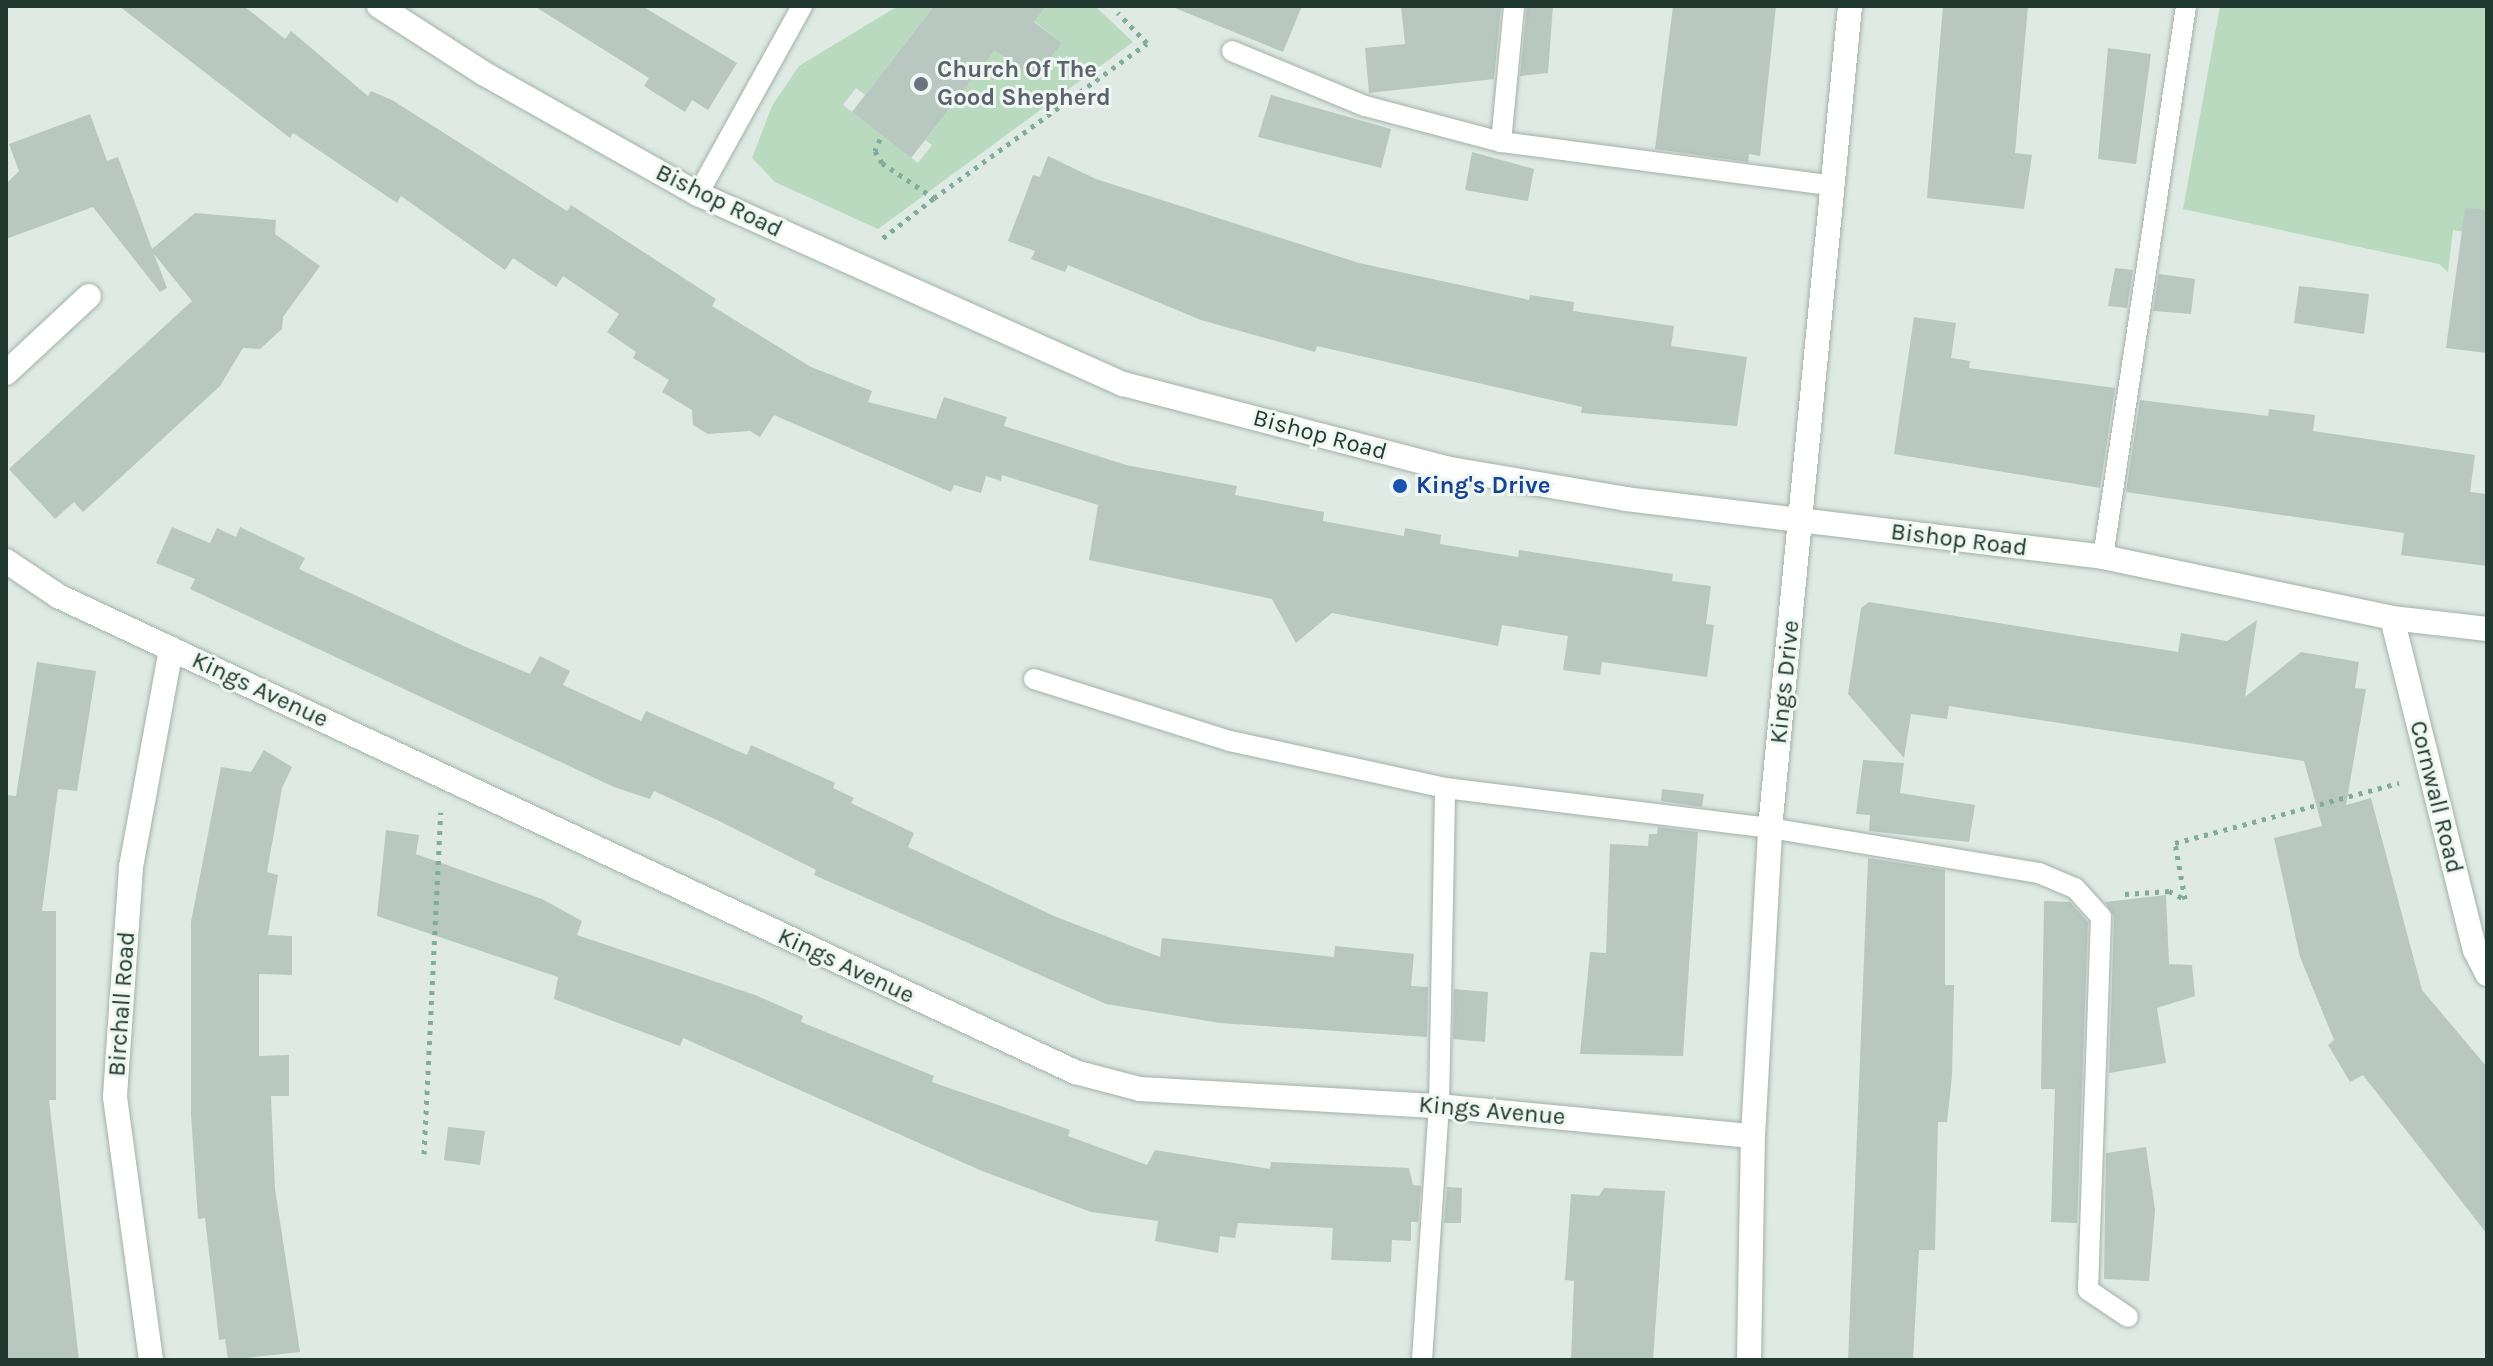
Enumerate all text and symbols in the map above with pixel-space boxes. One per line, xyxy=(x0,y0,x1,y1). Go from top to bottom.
place label: Church Of The Good Shepherd xyxy=(937,56,1111,112)
marker: Church Of The Good Shepherd xyxy=(912,75,930,93)
street label: Bishop Road xyxy=(651,158,787,244)
street label: Bishop Road xyxy=(1250,403,1390,467)
place label: King's Drive xyxy=(1416,472,1550,500)
marker: King's Drive xyxy=(1391,477,1409,495)
street label: Bishop Road xyxy=(1889,517,2029,563)
street label: Kings Drive xyxy=(1764,619,1806,745)
street label: Kings Avenue xyxy=(187,646,333,734)
street label: Cornwall Road xyxy=(2403,718,2469,876)
street label: Kings Avenue xyxy=(773,922,919,1010)
street label: Birchall Road xyxy=(103,931,141,1077)
street label: Kings Avenue xyxy=(1417,1090,1567,1132)

